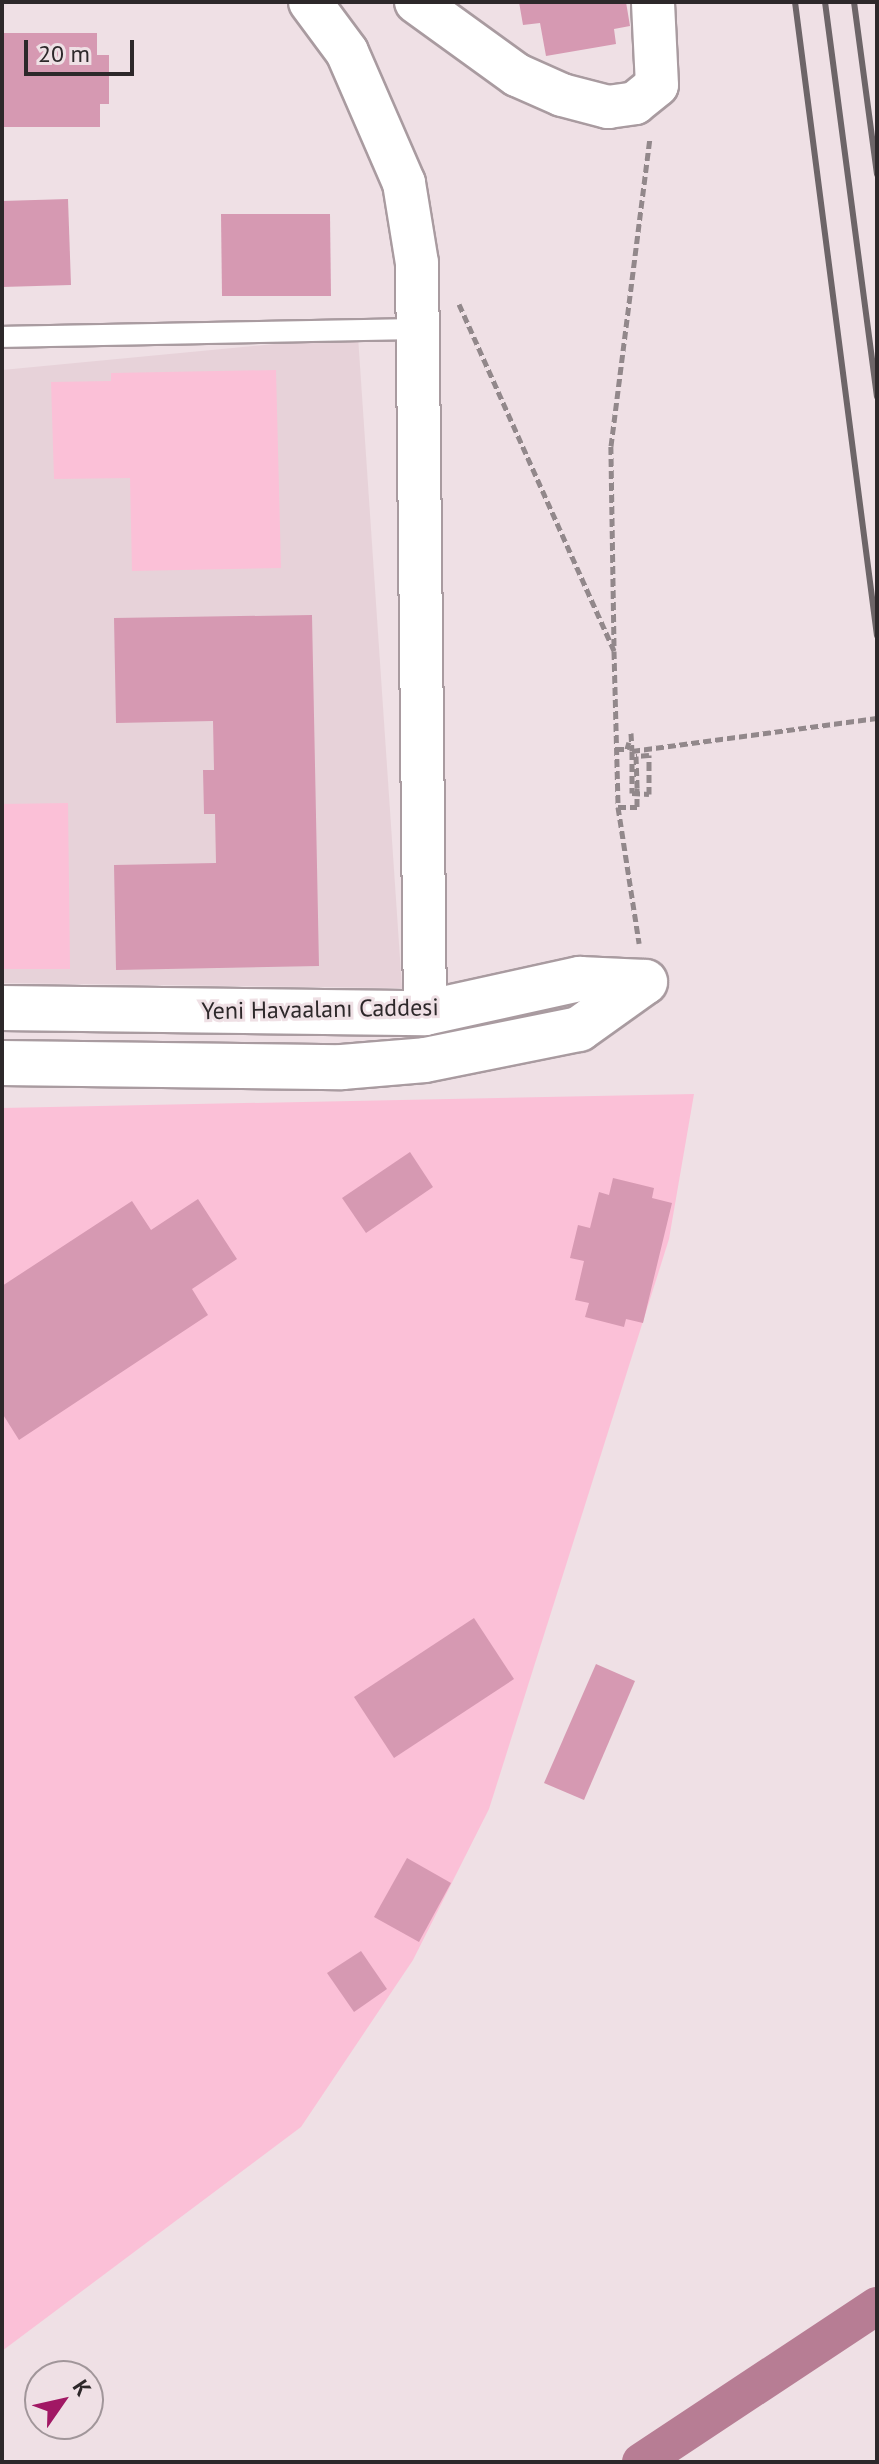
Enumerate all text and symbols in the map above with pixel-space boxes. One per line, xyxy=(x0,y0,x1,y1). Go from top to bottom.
scale bar xyxy=(28,24,138,74)
text: 20 m xyxy=(38,38,90,69)
street label: Yeni Havaalanı Caddesi xyxy=(201,993,439,1025)
north arrow xyxy=(24,2360,104,2440)
text: K xyxy=(67,2374,98,2401)

